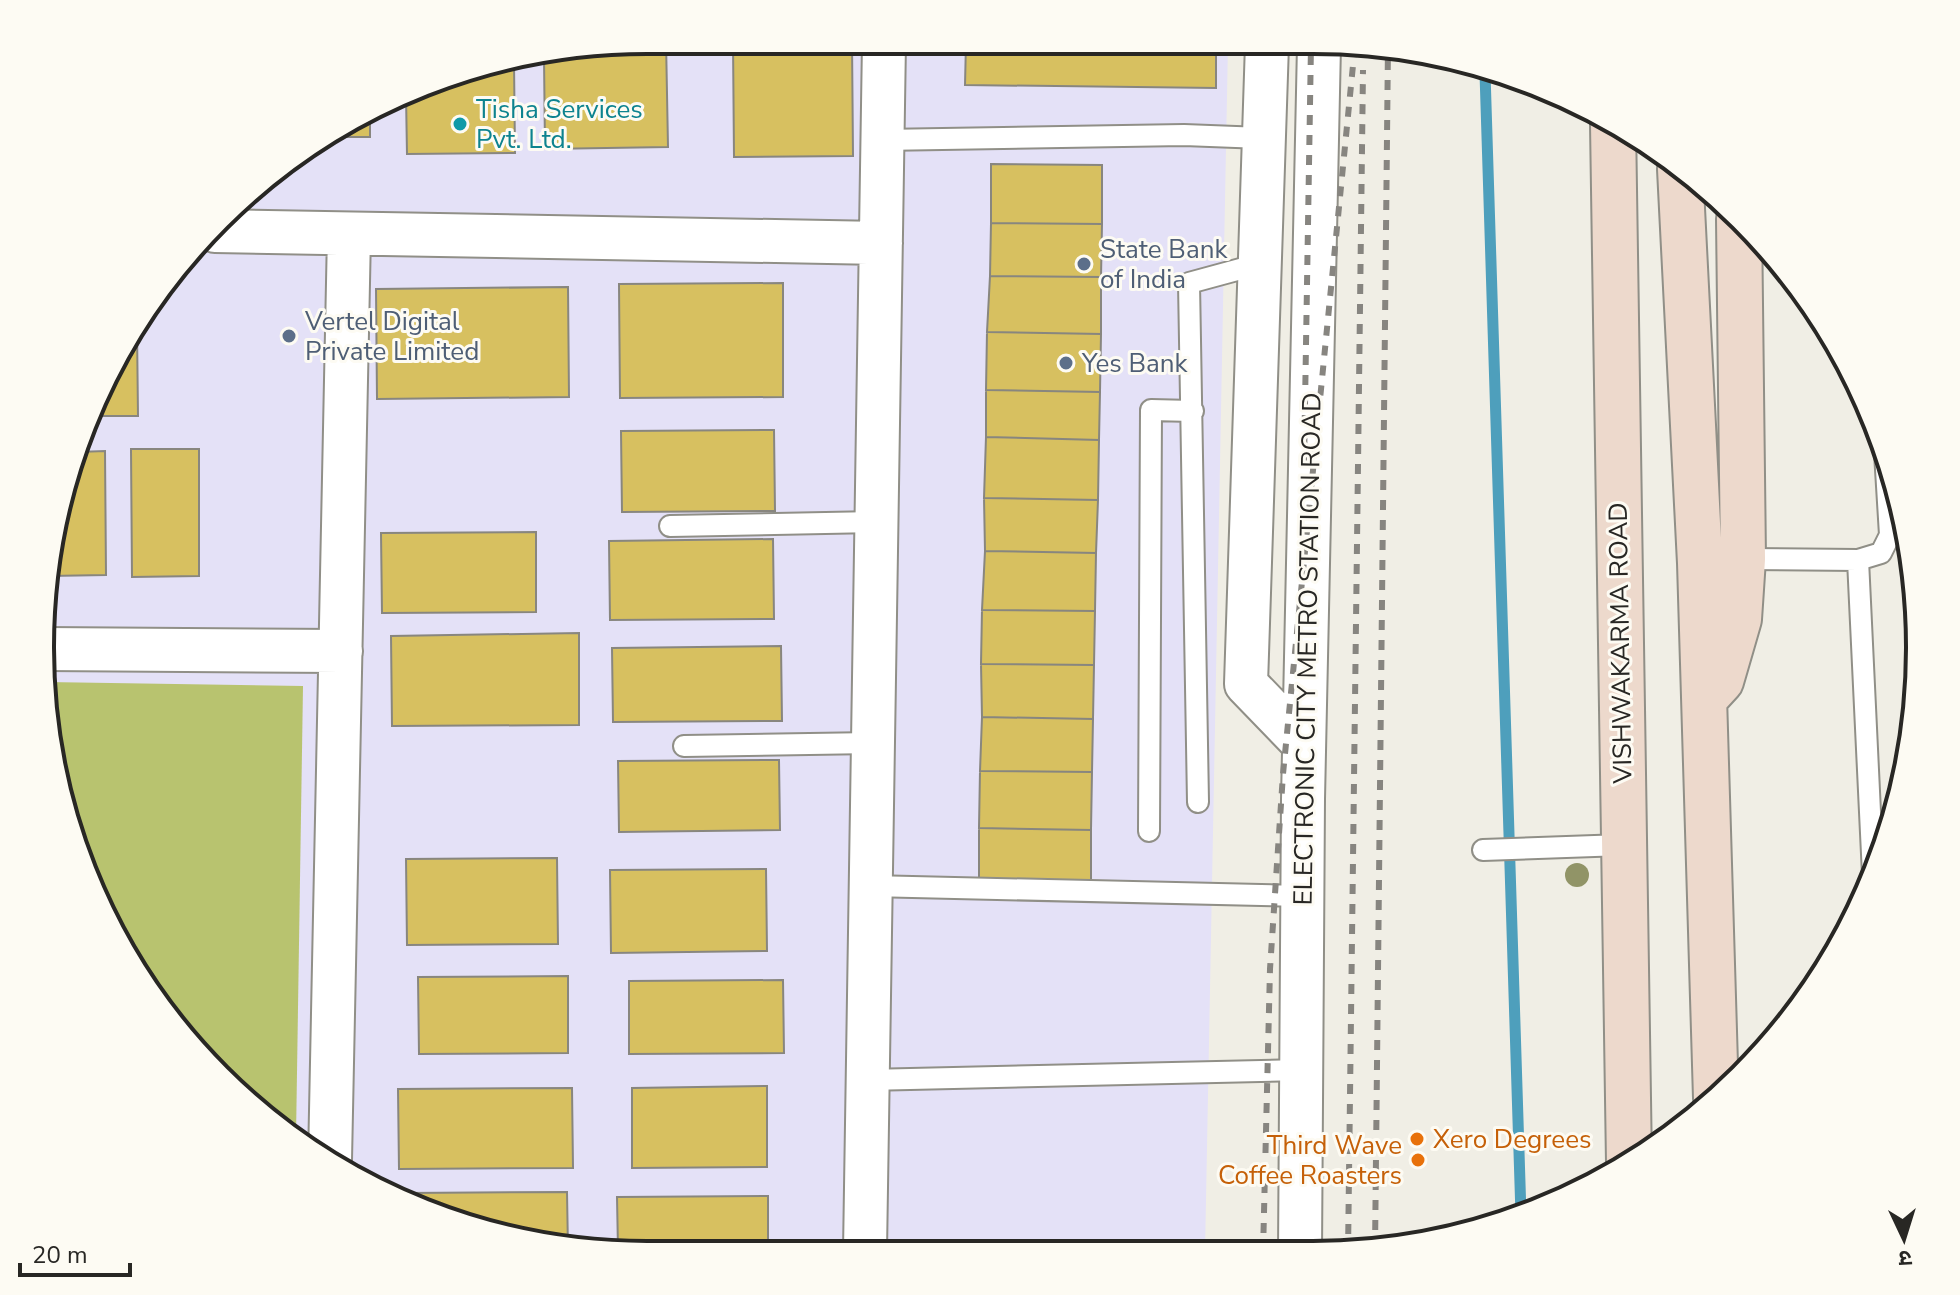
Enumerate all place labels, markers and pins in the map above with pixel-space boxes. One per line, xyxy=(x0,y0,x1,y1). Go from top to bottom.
place label: Tisha Services Pvt. Ltd. xyxy=(476,92,643,157)
marker: Tisha Services Pvt. Ltd. xyxy=(451,115,469,133)
place label: State Bank of India xyxy=(1100,232,1228,297)
marker: State Bank of India xyxy=(1075,255,1093,273)
place label: Vertel Digital Private Limited xyxy=(304,304,479,369)
marker: Vertel Digital Private Limited xyxy=(280,327,298,345)
place label: Yes Bank xyxy=(1081,346,1189,381)
marker: Yes Bank xyxy=(1057,354,1075,372)
place label: Xero Degrees xyxy=(1433,1122,1592,1157)
place label: Third Wave Coffee Roasters xyxy=(1218,1128,1402,1193)
marker: Xero Degrees xyxy=(1408,1130,1426,1148)
marker: Third Wave Coffee Roasters xyxy=(1409,1151,1427,1169)

